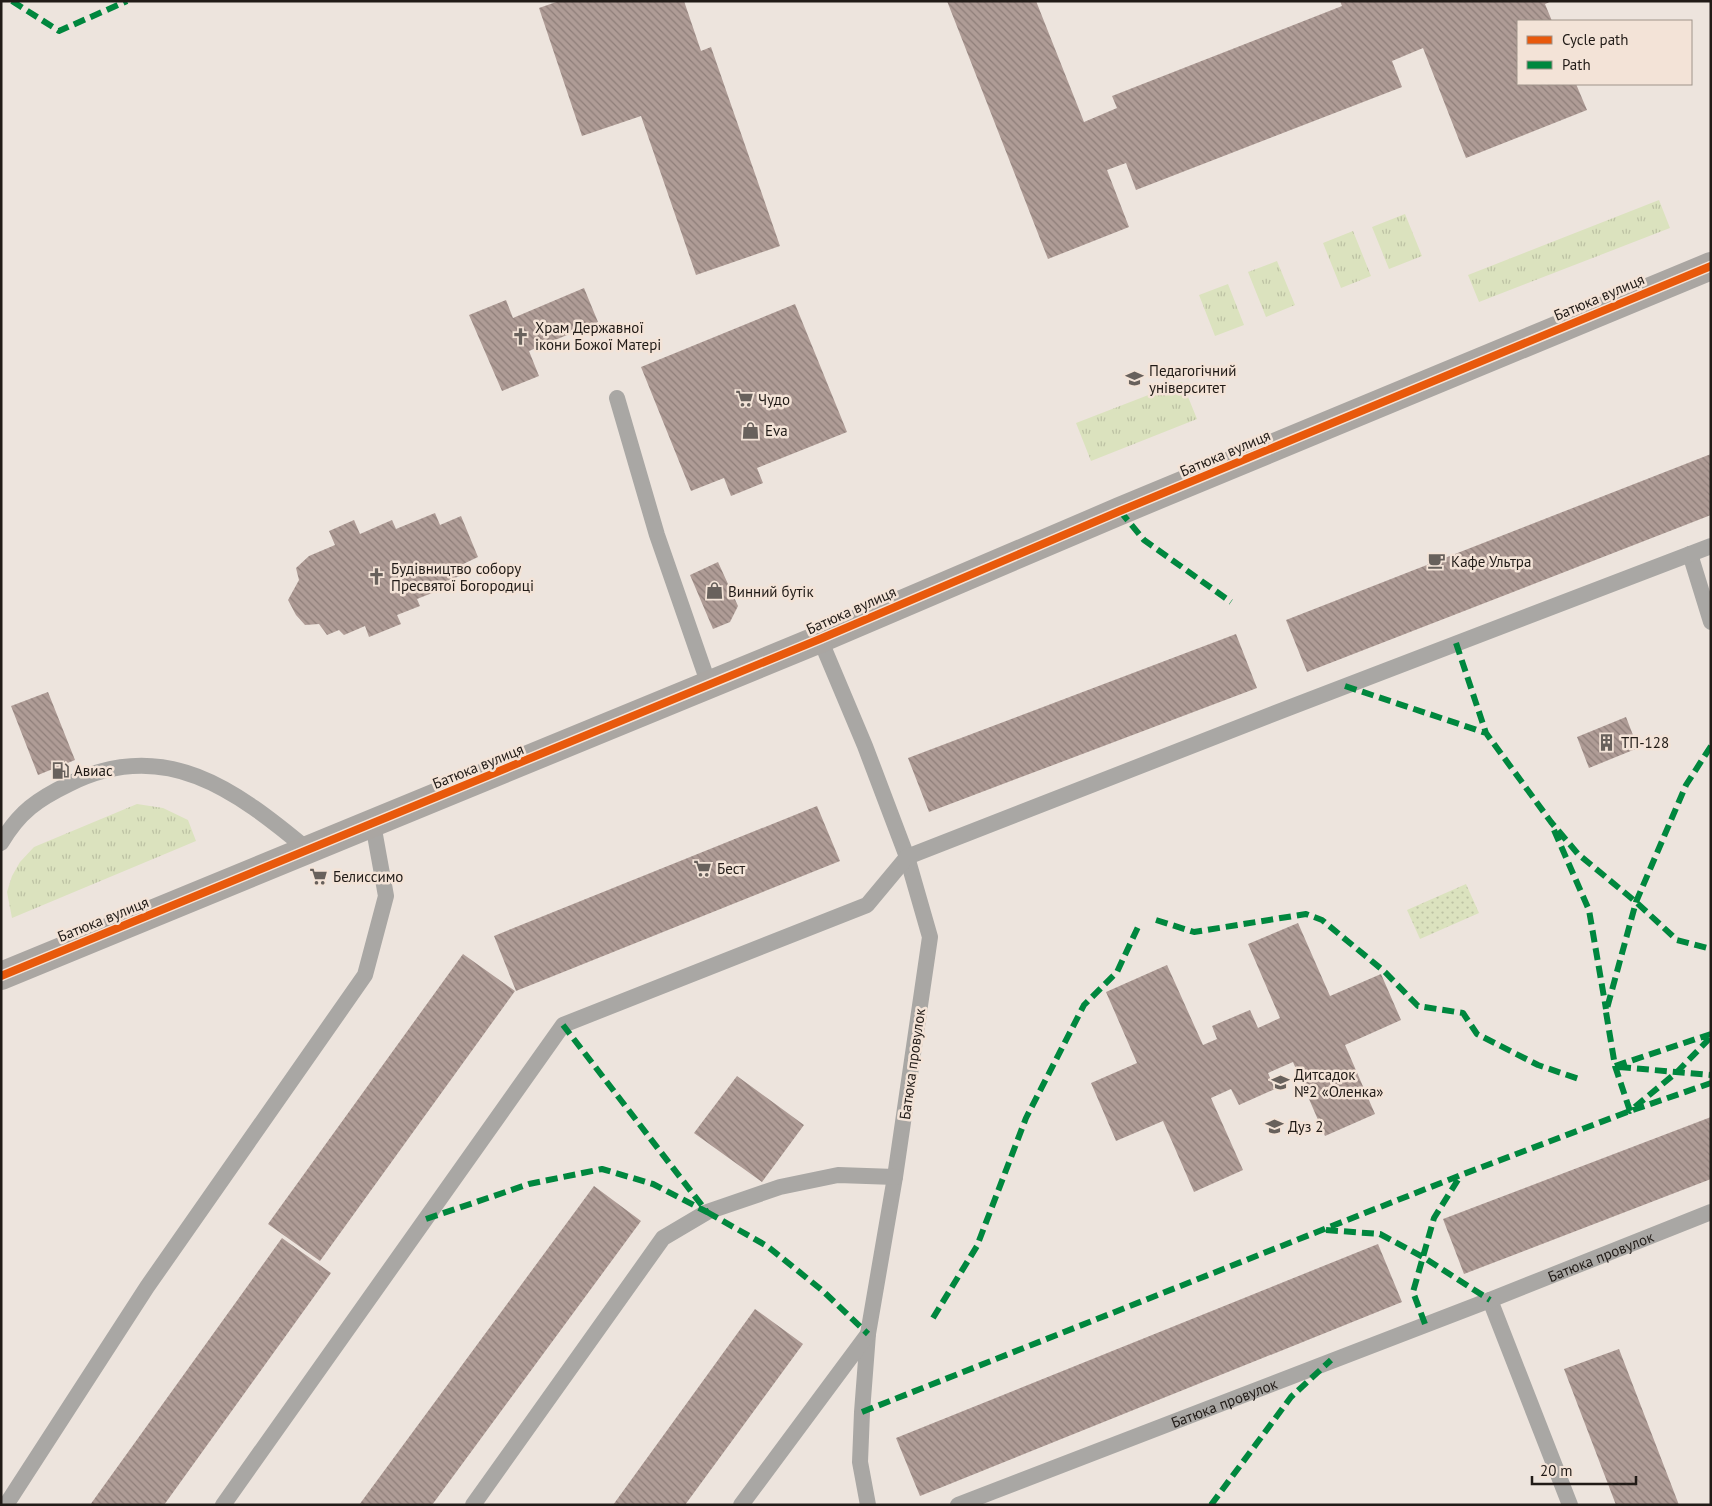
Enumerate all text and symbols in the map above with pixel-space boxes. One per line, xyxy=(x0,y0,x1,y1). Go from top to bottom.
legend xyxy=(1517,20,1692,85)
text: Cycle path xyxy=(1562,30,1628,49)
text: Path xyxy=(1562,55,1591,74)
street label: Батюка вулиця xyxy=(1551,269,1647,325)
place label: Храм Державної ікони Божої Матері xyxy=(535,318,661,354)
church icon: Храм Державної ікони Божої Матері xyxy=(511,326,531,346)
place label: Педагогічний університет xyxy=(1149,361,1236,397)
school or university icon: Педагогічний університет xyxy=(1125,369,1145,389)
supermarket icon: Чудо xyxy=(734,389,754,409)
place label: Чудо xyxy=(758,390,790,409)
shop icon: Eva xyxy=(741,420,761,440)
place label: Eva xyxy=(765,421,788,440)
street label: Батюка вулиця xyxy=(1177,425,1273,481)
cafe icon: Кафе Ультра xyxy=(1427,551,1447,571)
place label: Кафе Ультра xyxy=(1451,552,1531,571)
place label: Будівництво собору Пресвятої Богородиці xyxy=(391,559,534,595)
church icon: Будівництво собору Пресвятої Богородиці xyxy=(367,567,387,587)
shop icon: Винний бутік xyxy=(704,581,724,601)
place label: Винний бутік xyxy=(728,582,814,601)
street label: Батюка вулиця xyxy=(803,582,899,638)
building icon: ТП-128 xyxy=(1597,732,1617,752)
place label: ТП-128 xyxy=(1621,733,1669,752)
street label: Батюка вулиця xyxy=(430,739,526,793)
fuel station icon: Авиас xyxy=(50,760,70,780)
place label: Авиас xyxy=(74,761,113,780)
supermarket icon: Бест xyxy=(693,858,713,878)
place label: Бест xyxy=(717,859,745,878)
supermarket icon: Белиссимо xyxy=(309,866,329,886)
place label: Белиссимо xyxy=(333,867,403,886)
street label: Батюка вулиця xyxy=(55,892,151,946)
street label: Батюка провулок xyxy=(895,1006,929,1121)
place label: Дитсадок №2 «Оленка» xyxy=(1294,1065,1384,1101)
school or university icon: Дитсадок №2 «Оленка» xyxy=(1270,1073,1290,1093)
school or university icon: Дуз 2 xyxy=(1264,1116,1284,1136)
place label: Дуз 2 xyxy=(1288,1117,1323,1136)
street label: Батюка провулок xyxy=(1545,1226,1657,1286)
street label: Батюка провулок xyxy=(1168,1373,1281,1432)
scale bar xyxy=(1532,1454,1636,1486)
text: 20 m xyxy=(1540,1461,1573,1480)

